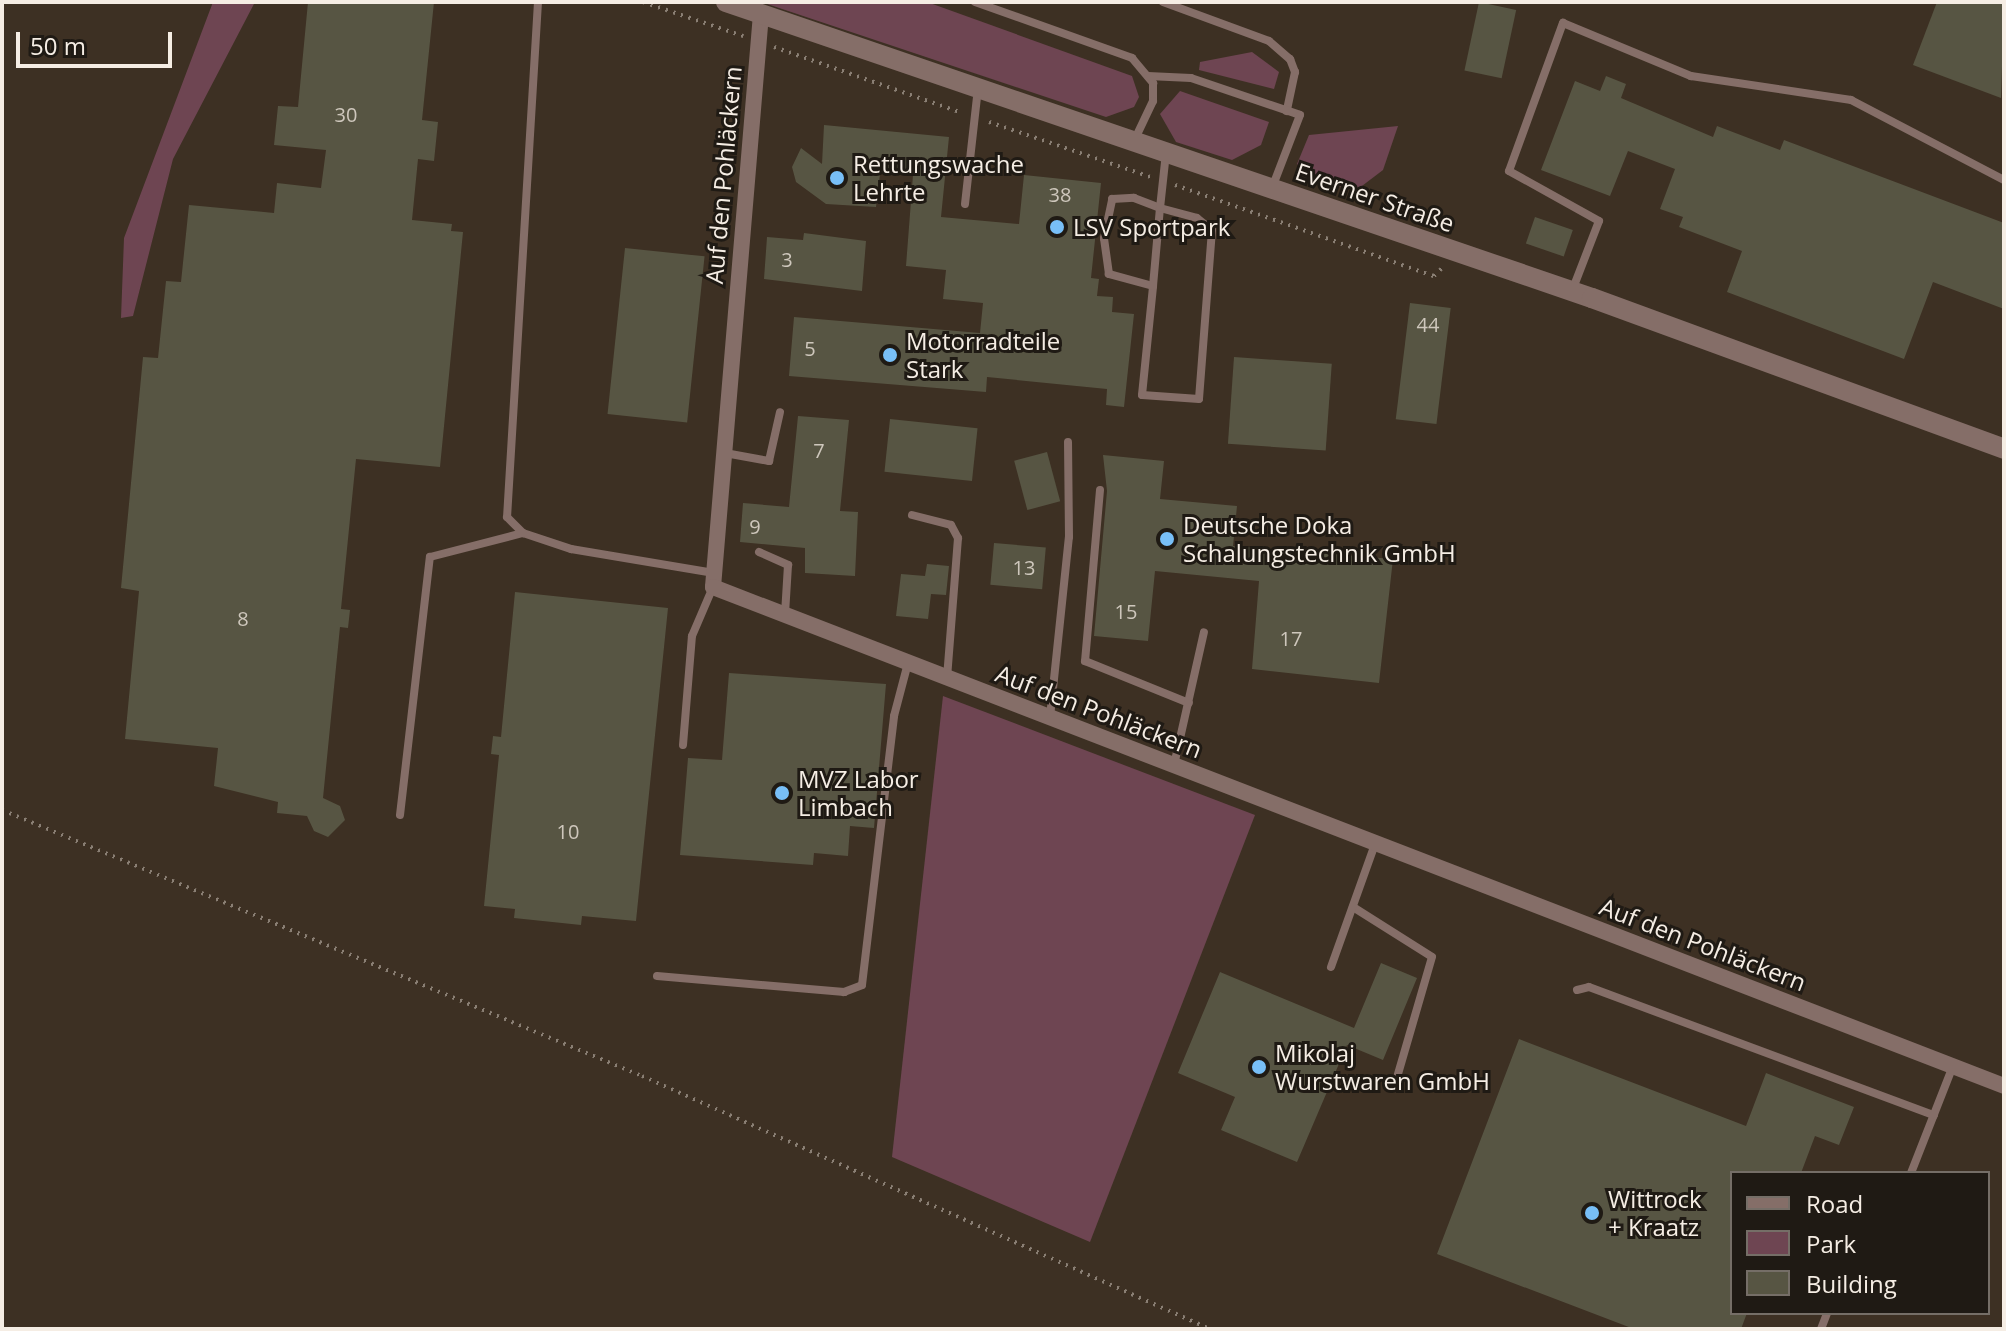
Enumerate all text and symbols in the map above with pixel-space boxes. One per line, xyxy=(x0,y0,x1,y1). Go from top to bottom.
scale bar xyxy=(20,16,176,66)
text: 50 m xyxy=(30,29,86,62)
street label: Auf den Pohläckern xyxy=(699,65,747,285)
house number: 30 xyxy=(335,102,357,126)
place label: Rettungswache Lehrte xyxy=(853,150,1024,206)
street label: Everner Straße xyxy=(1292,156,1458,238)
marker: Rettungswache Lehrte xyxy=(828,169,846,187)
house number: 38 xyxy=(1049,182,1071,206)
place label: LSV Sportpark xyxy=(1073,213,1230,241)
marker: LSV Sportpark xyxy=(1048,218,1066,236)
house number: 3 xyxy=(781,247,793,271)
house number: 44 xyxy=(1417,312,1439,336)
place label: Motorradteile Stark xyxy=(906,327,1060,383)
house number: 5 xyxy=(804,336,816,360)
marker: Motorradteile Stark xyxy=(881,346,899,364)
house number: 7 xyxy=(813,438,825,462)
place label: Deutsche Doka Schalungstechnik GmbH xyxy=(1183,511,1456,567)
house number: 9 xyxy=(749,514,761,538)
marker: Deutsche Doka Schalungstechnik GmbH xyxy=(1158,530,1176,548)
house number: 13 xyxy=(1013,555,1035,579)
house number: 15 xyxy=(1115,599,1137,623)
house number: 8 xyxy=(237,606,249,630)
house number: 17 xyxy=(1280,626,1302,650)
street label: Auf den Pohläckern xyxy=(992,658,1206,764)
place label: MVZ Labor Limbach xyxy=(798,765,919,821)
marker: MVZ Labor Limbach xyxy=(773,784,791,802)
house number: 10 xyxy=(557,819,579,843)
street label: Auf den Pohläckern xyxy=(1596,891,1810,997)
place label: Mikolaj Wurstwaren GmbH xyxy=(1275,1039,1490,1095)
marker: Mikolaj Wurstwaren GmbH xyxy=(1250,1058,1268,1076)
legend xyxy=(1730,1171,1990,1315)
place label: Wittrock + Kraatz xyxy=(1608,1185,1702,1241)
text: Road xyxy=(1806,1187,1863,1220)
marker: Wittrock + Kraatz xyxy=(1583,1204,1601,1222)
text: Park xyxy=(1806,1227,1856,1260)
text: Building xyxy=(1806,1267,1897,1300)

